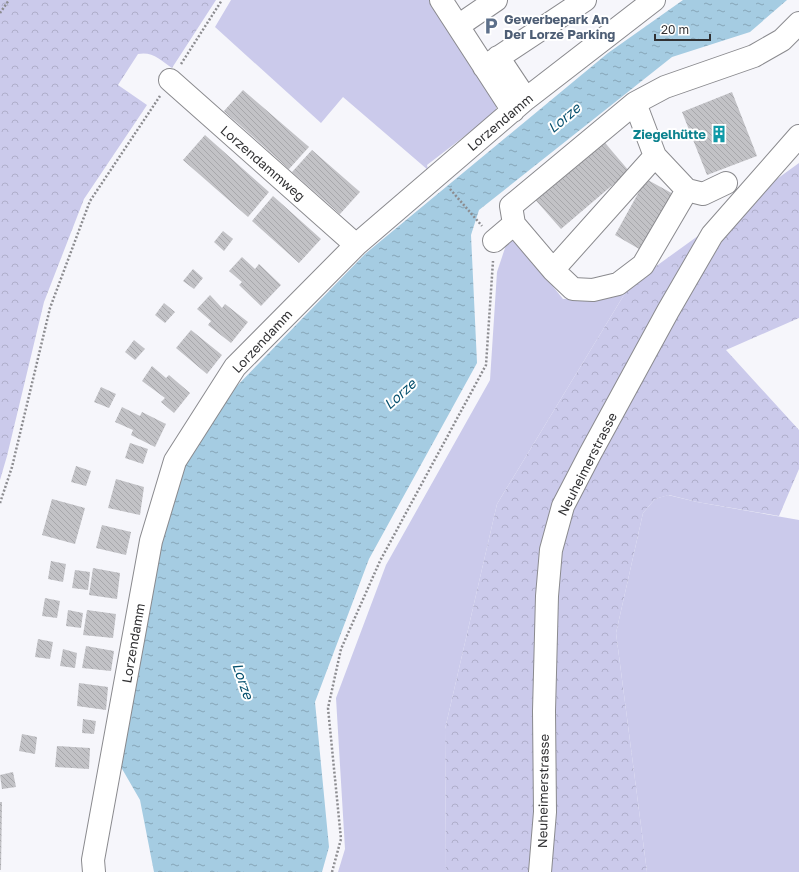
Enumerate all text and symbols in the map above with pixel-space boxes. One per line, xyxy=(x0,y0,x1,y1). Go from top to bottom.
place label: Gewerbepark An Der Lorze Parking xyxy=(504,11,615,42)
parking icon: Gewerbepark An Der Lorze Parking xyxy=(481,16,501,36)
scale bar xyxy=(655,16,710,42)
text: 20 m xyxy=(661,22,689,37)
street label: Lorzendamm xyxy=(464,90,536,154)
water label: Lorze xyxy=(544,99,584,136)
street label: Lorzendammweg xyxy=(218,122,308,204)
building icon: Ziegelhütte xyxy=(709,124,729,144)
place label: Ziegelhütte xyxy=(633,126,706,142)
street label: Lorzendamm xyxy=(229,306,295,376)
water label: Lorze xyxy=(380,374,420,412)
street label: Neuheimerstrasse xyxy=(554,410,620,518)
street label: Lorzendamm xyxy=(118,602,148,684)
water label: Lorze xyxy=(229,661,258,702)
street label: Neuheimerstrasse xyxy=(534,734,552,848)

